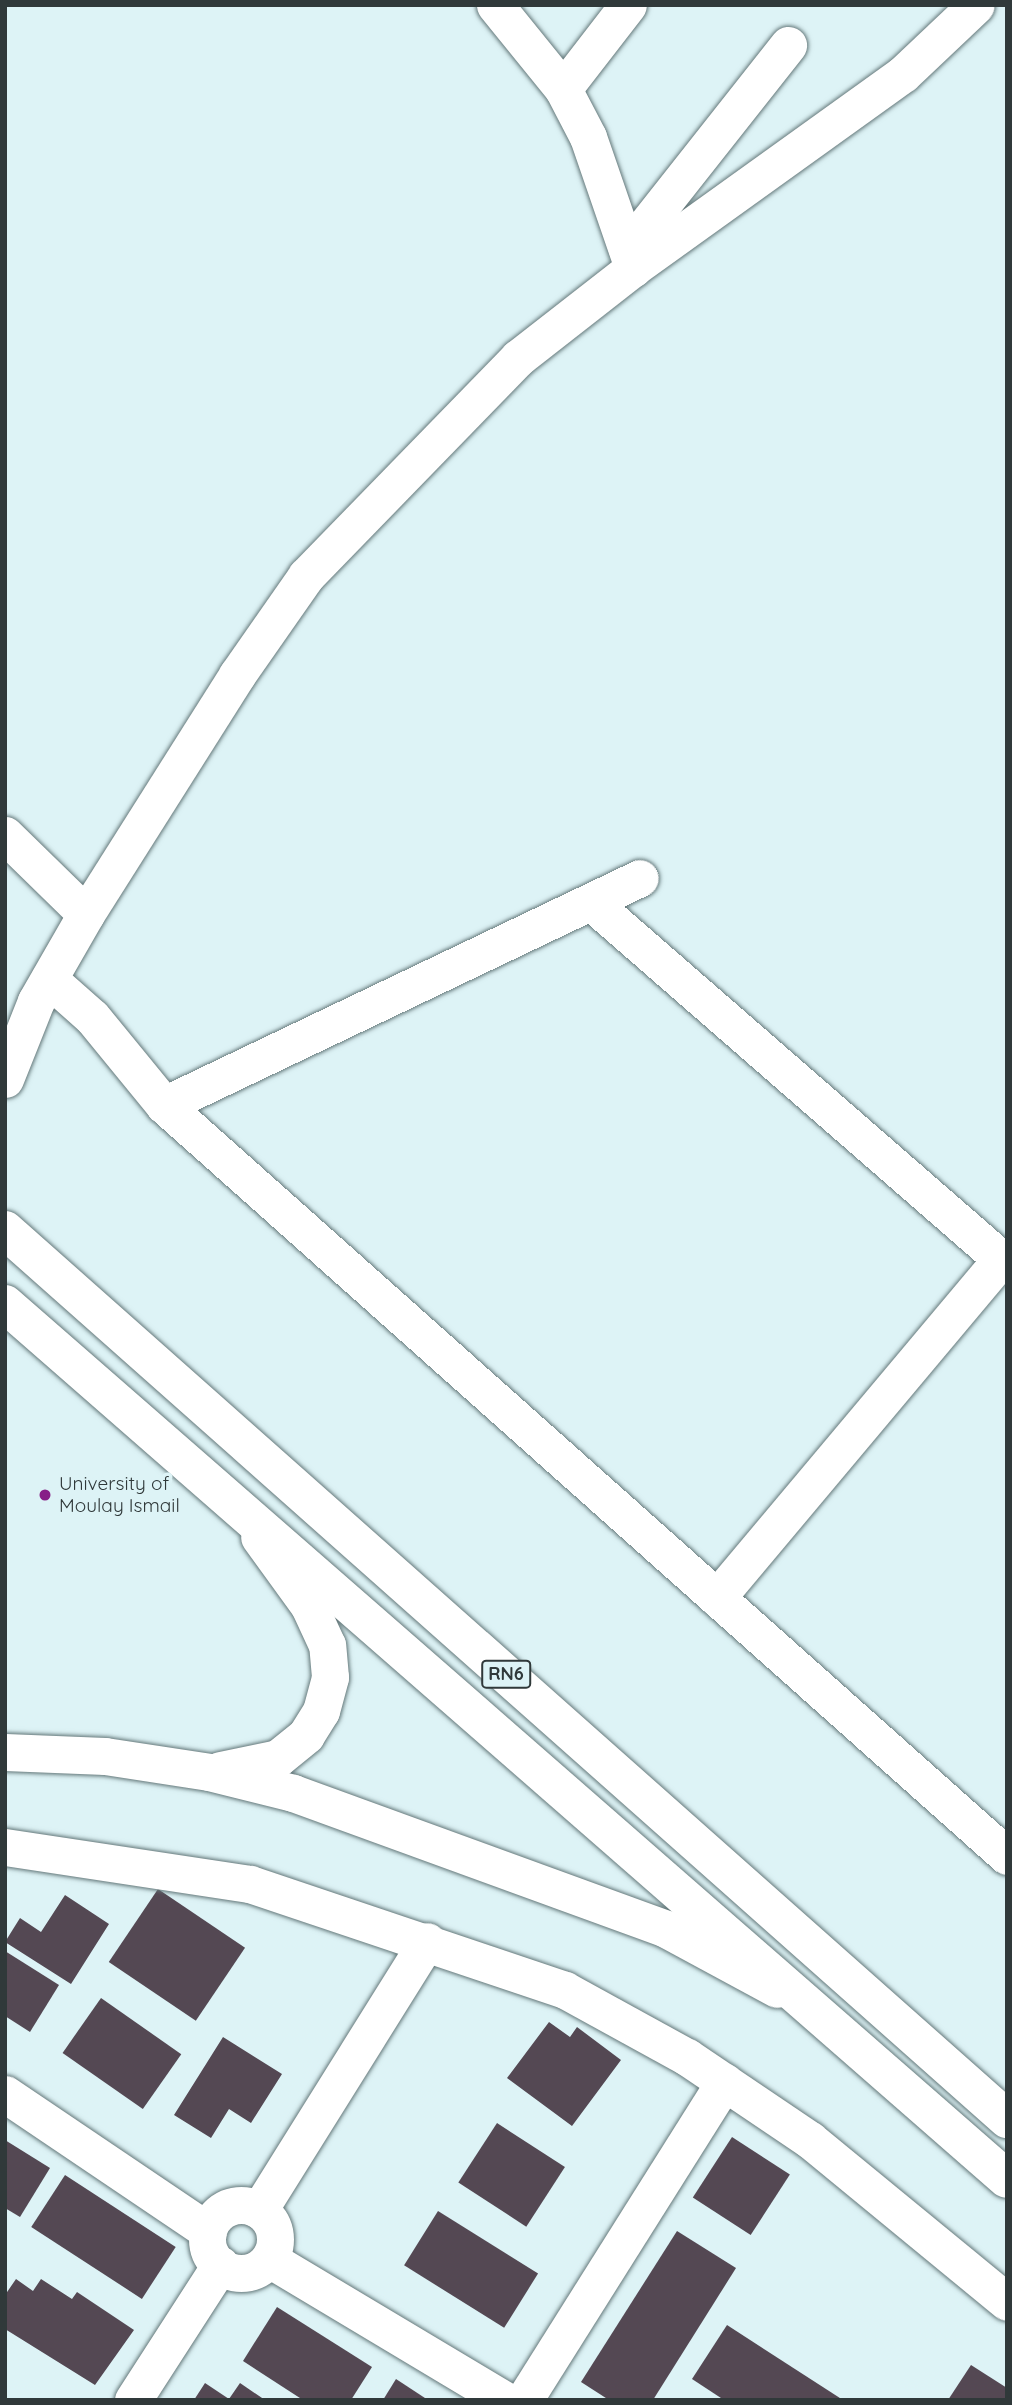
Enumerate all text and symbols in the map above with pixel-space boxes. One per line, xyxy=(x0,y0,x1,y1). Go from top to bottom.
place label: University of Moulay Ismail xyxy=(59,1473,180,1517)
marker: University of Moulay Ismail xyxy=(37,1487,53,1503)
road number: RN6 xyxy=(480,1660,532,1688)

